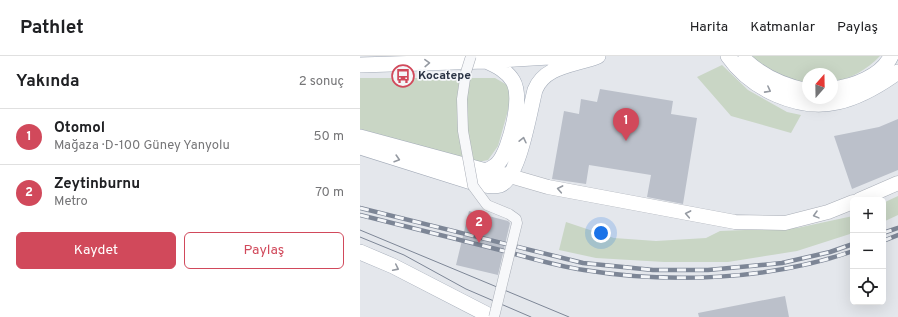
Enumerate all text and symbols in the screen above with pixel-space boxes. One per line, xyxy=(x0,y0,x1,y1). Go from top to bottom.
text: Pathlet xyxy=(20,16,84,40)
text: Harita xyxy=(690,19,728,36)
text: Katmanlar xyxy=(750,19,815,36)
text: Paylaş xyxy=(837,19,878,36)
one-way arrow xyxy=(424,59,430,68)
bus stop icon: Kocatepe xyxy=(390,63,416,89)
place label: Kocatepe xyxy=(418,68,471,84)
north arrow xyxy=(802,68,838,104)
text: Yakında xyxy=(16,71,80,93)
text: 2 sonuç xyxy=(299,74,344,90)
one-way arrow xyxy=(764,85,771,93)
pin: 1 xyxy=(613,108,639,141)
text: Otomol xyxy=(54,119,105,138)
text: 1 xyxy=(26,129,32,145)
text: 50 m xyxy=(314,129,344,145)
one-way arrow xyxy=(519,137,527,143)
text: Mağaza · D-100 Güney Yanyolu xyxy=(54,138,230,154)
one-way arrow xyxy=(394,154,401,163)
text: Zeytinburnu xyxy=(54,175,140,194)
text: 2 xyxy=(25,185,33,201)
text: 70 m xyxy=(315,185,344,201)
one-way arrow xyxy=(557,186,563,194)
text: Metro xyxy=(54,194,88,210)
map controls xyxy=(850,197,886,305)
button: + xyxy=(850,197,886,233)
pin: 2 xyxy=(466,210,492,243)
one-way arrow xyxy=(685,210,691,218)
one-way arrow xyxy=(813,210,820,219)
your location xyxy=(591,223,611,243)
button: Kaydet xyxy=(16,232,176,269)
button: Paylaş xyxy=(184,232,344,269)
button: − xyxy=(850,233,886,269)
one-way arrow xyxy=(392,263,399,271)
button: locate xyxy=(850,269,886,305)

